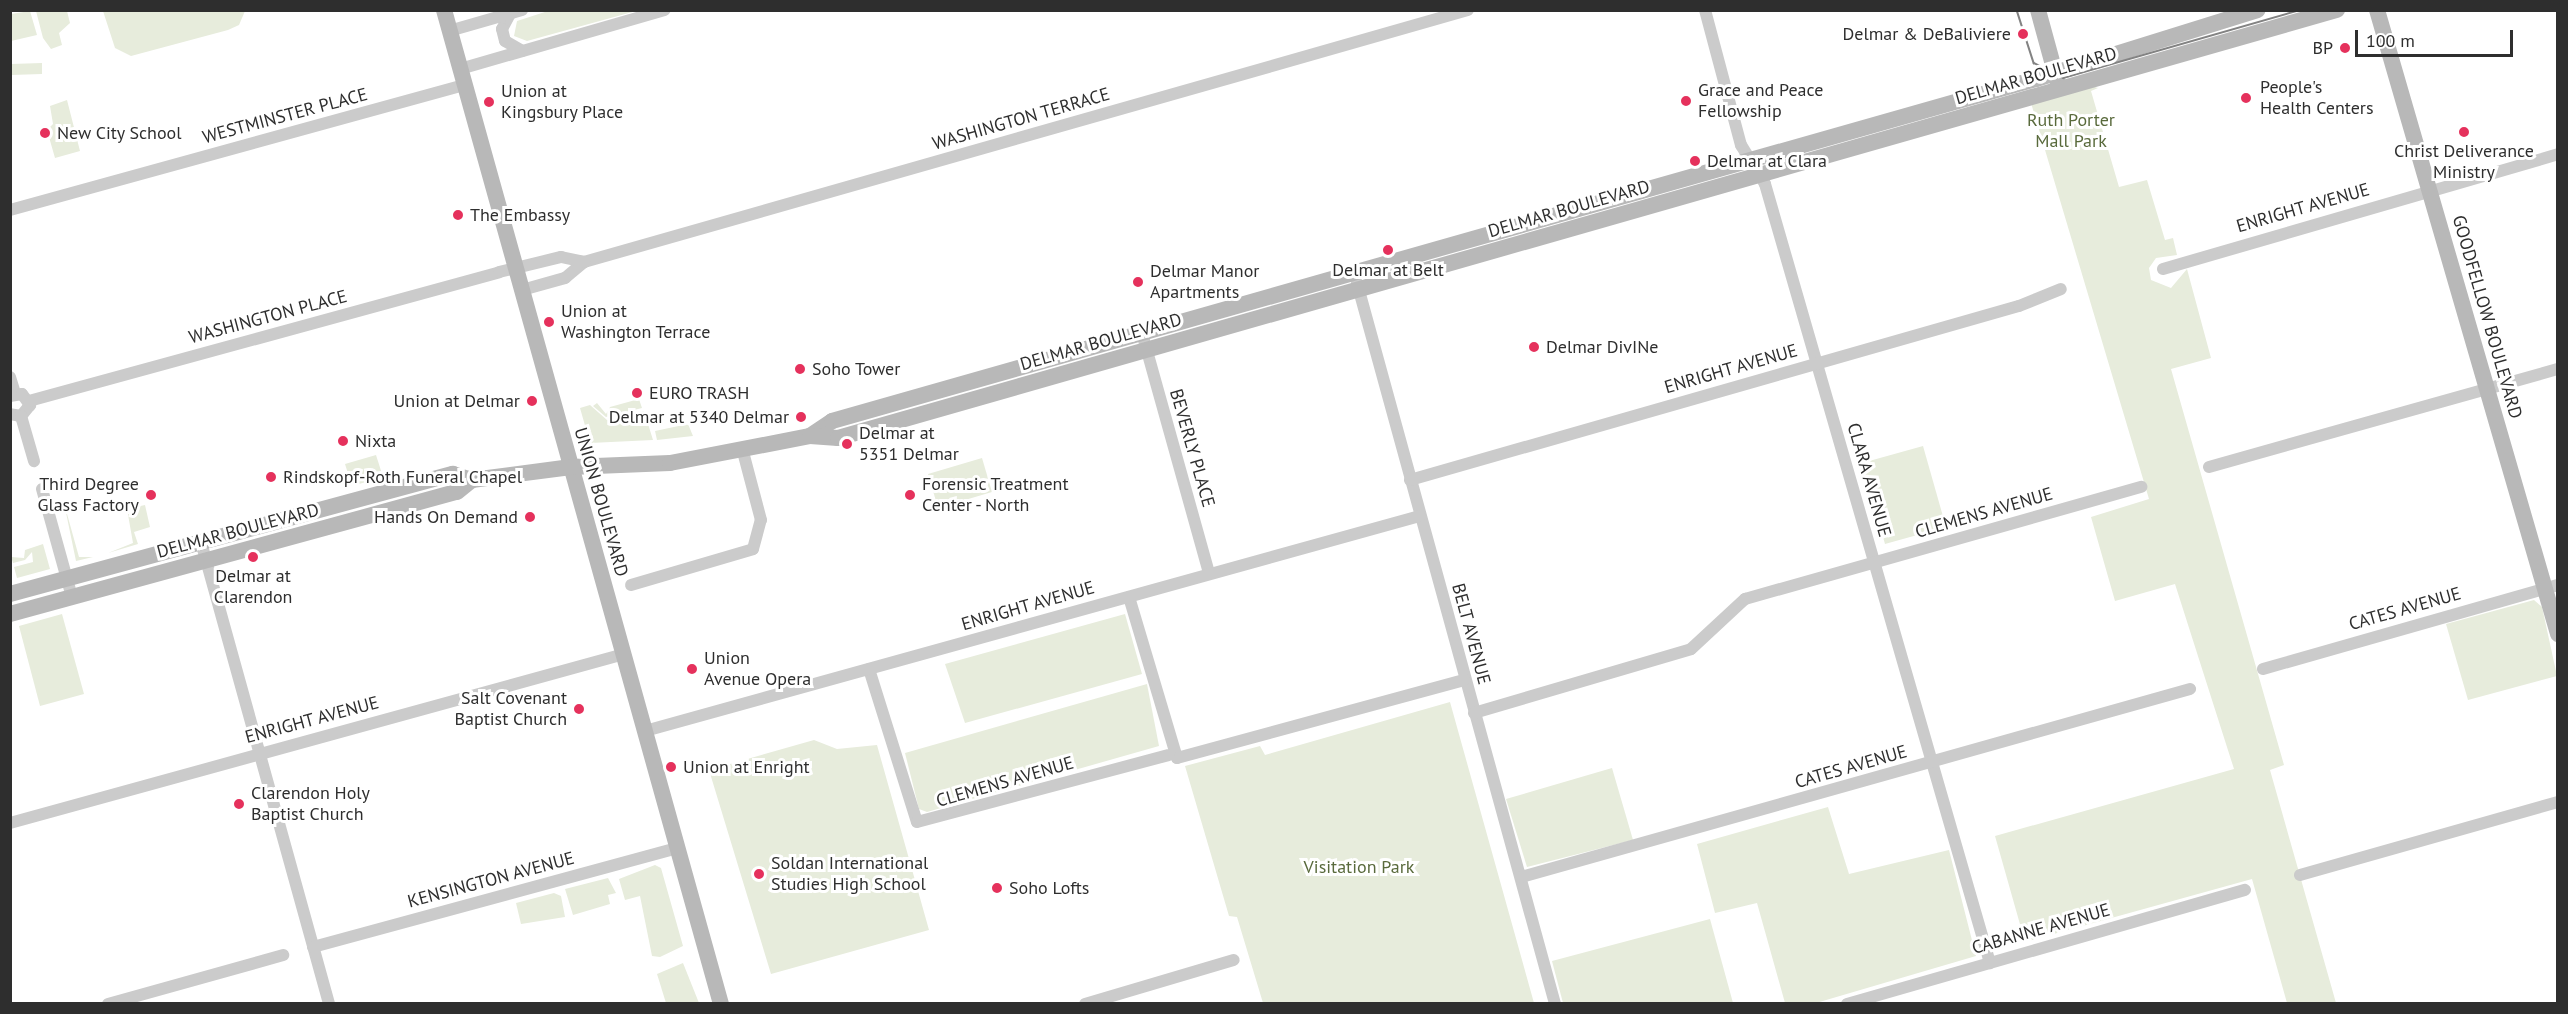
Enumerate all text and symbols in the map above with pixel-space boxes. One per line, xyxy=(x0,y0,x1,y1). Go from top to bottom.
scale bar xyxy=(2358,18,2516,56)
place label: Delmar & DeBaliviere xyxy=(1843,23,2011,45)
marker: Delmar & DeBaliviere xyxy=(2016,27,2030,41)
text: 100 m xyxy=(2366,29,2415,52)
place label: BP xyxy=(2312,37,2333,59)
marker: BP xyxy=(2338,41,2352,55)
street label: DELMAR BOULEVARD xyxy=(1953,43,2119,109)
place label: People's Health Centers xyxy=(2260,77,2374,119)
place label: Grace and Peace Fellowship xyxy=(1698,80,1823,122)
place label: Union at Kingsbury Place xyxy=(501,81,624,124)
street label: WASHINGTON TERRACE xyxy=(930,83,1112,155)
street label: WESTMINSTER PLACE xyxy=(200,84,370,148)
marker: People's Health Centers xyxy=(2237,89,2255,107)
marker: Grace and Peace Fellowship xyxy=(1679,94,1693,108)
marker: Union at Kingsbury Place xyxy=(482,95,496,109)
park label: Ruth Porter Mall Park xyxy=(2027,110,2115,152)
place label: New City School xyxy=(57,122,183,144)
marker: Christ Deliverance Ministry xyxy=(2457,125,2471,139)
marker: New City School xyxy=(38,126,52,140)
place label: Christ Deliverance Ministry xyxy=(2394,141,2534,184)
place label: Delmar at Clara xyxy=(1707,150,1827,172)
marker: Delmar at Clara xyxy=(1688,154,1702,168)
street label: DELMAR BOULEVARD xyxy=(1486,176,1652,242)
street label: ENRIGHT AVENUE xyxy=(2233,179,2373,237)
place label: The Embassy xyxy=(470,204,570,226)
marker: The Embassy xyxy=(451,208,465,222)
street label: GOODFELLOW BOULEVARD xyxy=(2447,212,2527,422)
marker: Delmar at Belt xyxy=(1381,243,1395,257)
place label: Delmar at Belt xyxy=(1332,259,1444,281)
place label: Delmar Manor Apartments xyxy=(1150,261,1259,304)
marker: Delmar Manor Apartments xyxy=(1131,275,1145,289)
street label: WASHINGTON PLACE xyxy=(187,286,349,348)
place label: Union at Washington Terrace xyxy=(561,301,711,344)
street label: DELMAR BOULEVARD xyxy=(1018,309,1184,375)
marker: Union at Washington Terrace xyxy=(542,315,556,329)
place label: Delmar DivINe xyxy=(1546,336,1658,358)
marker: Delmar DivINe xyxy=(1527,340,1541,354)
street label: ENRIGHT AVENUE xyxy=(1661,340,1801,398)
place label: Soho Tower xyxy=(812,358,901,380)
marker: Soho Tower xyxy=(793,362,807,376)
place label: EURO TRASH xyxy=(649,382,750,404)
marker: EURO TRASH xyxy=(630,386,644,400)
street label: BEVERLY PLACE xyxy=(1165,386,1219,510)
place label: Union at Delmar xyxy=(394,390,520,412)
marker: Union at Delmar xyxy=(525,394,539,408)
place label: Delmar at 5340 Delmar xyxy=(609,406,789,428)
marker: Delmar at 5340 Delmar xyxy=(794,410,808,424)
street label: CLARA AVENUE xyxy=(1842,420,1896,540)
place label: Delmar at 5351 Delmar xyxy=(859,423,959,466)
street label: UNION BOULEVARD xyxy=(569,425,633,579)
place label: Nixta xyxy=(355,430,396,452)
marker: Nixta xyxy=(336,434,350,448)
marker: Delmar at 5351 Delmar xyxy=(840,437,854,451)
place label: Rindskopf-Roth Funeral Chapel xyxy=(283,466,522,488)
marker: Rindskopf-Roth Funeral Chapel xyxy=(264,470,278,484)
place label: Third Degree Glass Factory xyxy=(37,474,139,516)
place label: Forensic Treatment Center - North xyxy=(922,474,1069,516)
street label: CLEMENS AVENUE xyxy=(1912,483,2056,543)
marker: Third Degree Glass Factory xyxy=(144,488,158,502)
marker: Forensic Treatment Center - North xyxy=(903,488,917,502)
street label: DELMAR BOULEVARD xyxy=(155,499,321,563)
place label: Hands On Demand xyxy=(374,506,518,528)
marker: Hands On Demand xyxy=(523,510,537,524)
marker: Delmar at Clarendon xyxy=(246,550,260,564)
place label: Delmar at Clarendon xyxy=(214,566,292,608)
street label: ENRIGHT AVENUE xyxy=(958,577,1098,635)
street label: BELT AVENUE xyxy=(1447,580,1495,688)
street label: CATES AVENUE xyxy=(2346,583,2464,635)
place label: Union Avenue Opera xyxy=(704,648,811,690)
marker: Union Avenue Opera xyxy=(685,662,699,676)
place label: Salt Covenant Baptist Church xyxy=(455,688,567,730)
street label: ENRIGHT AVENUE xyxy=(242,692,382,748)
marker: Salt Covenant Baptist Church xyxy=(572,702,586,716)
street label: CATES AVENUE xyxy=(1792,741,1910,793)
street label: CLEMENS AVENUE xyxy=(933,752,1077,812)
place label: Union at Enright xyxy=(683,756,810,778)
marker: Union at Enright xyxy=(664,760,678,774)
place label: Clarendon Holy Baptist Church xyxy=(251,783,370,826)
marker: Clarendon Holy Baptist Church xyxy=(232,797,246,811)
street label: KENSINGTON AVENUE xyxy=(405,847,577,913)
place label: Soldan International Studies High School xyxy=(771,853,928,896)
park label: Visitation Park xyxy=(1304,856,1414,878)
marker: Soldan International Studies High School xyxy=(752,867,766,881)
place label: Soho Lofts xyxy=(1009,877,1089,899)
marker: Soho Lofts xyxy=(990,881,1004,895)
street label: CABANNE AVENUE xyxy=(1969,899,2113,959)

